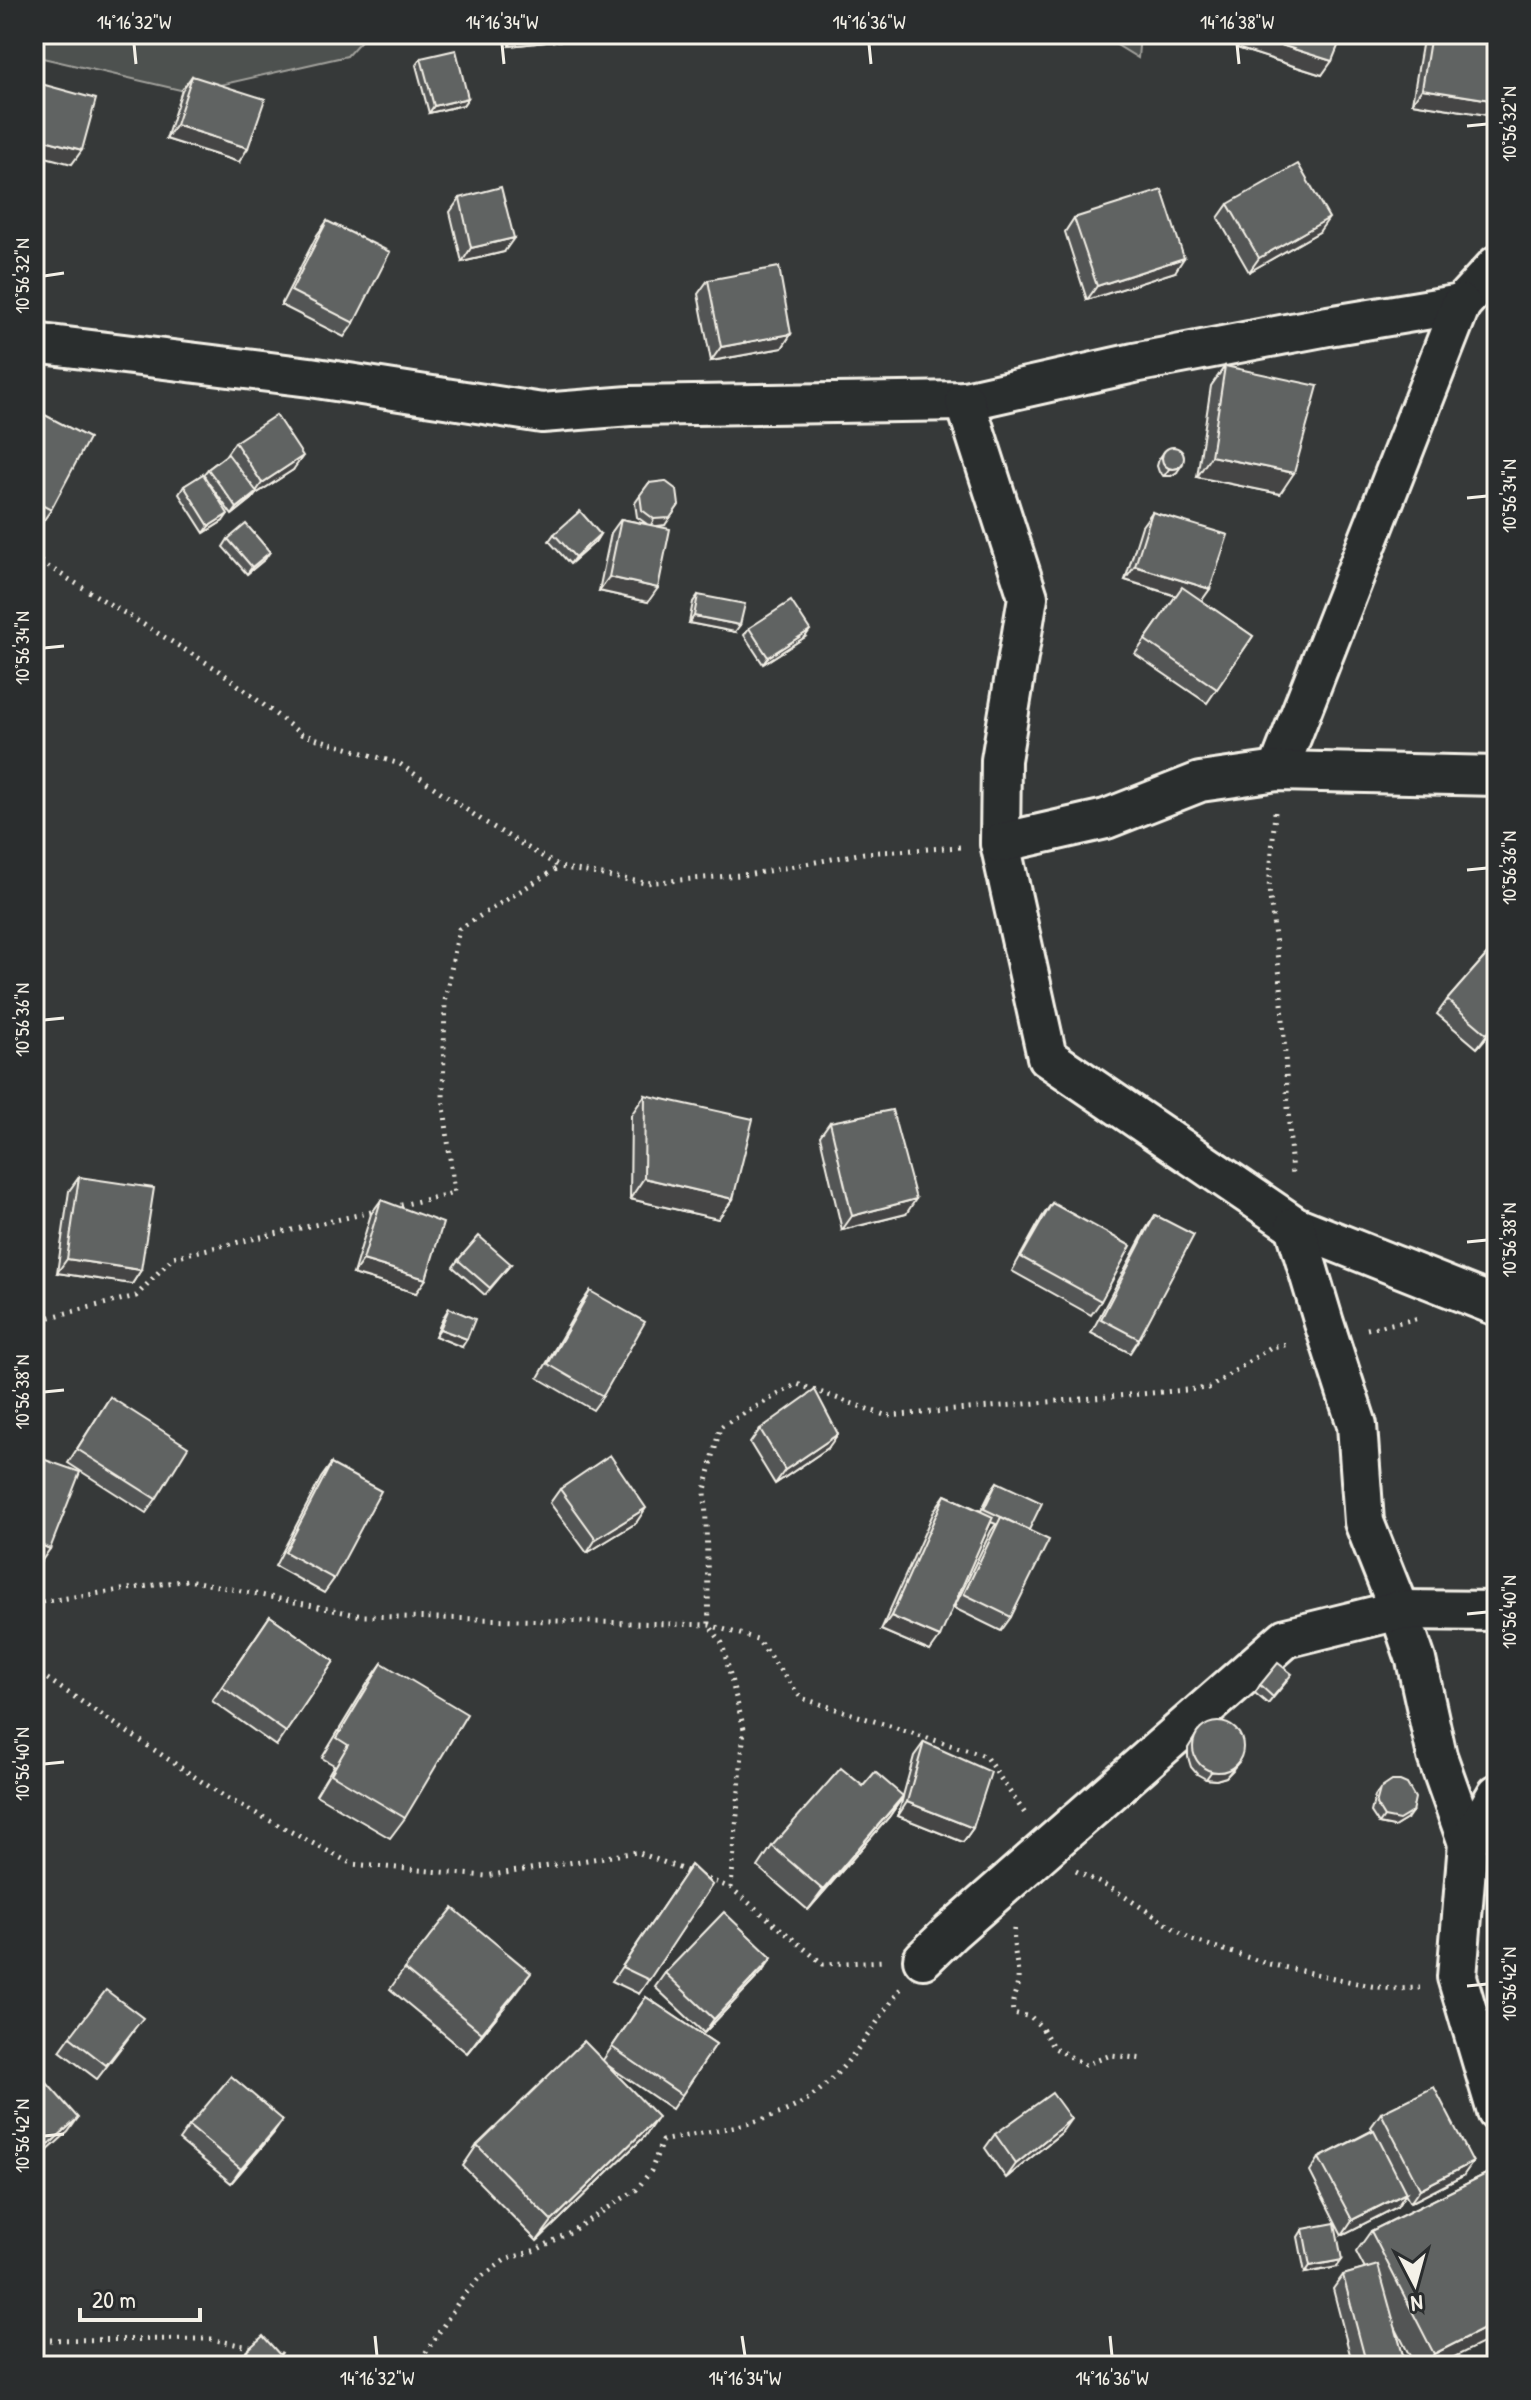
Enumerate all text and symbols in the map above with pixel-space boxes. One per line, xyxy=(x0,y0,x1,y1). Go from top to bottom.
text: 14°16'32"W xyxy=(97,8,172,35)
text: 14°16'34"W xyxy=(466,8,539,35)
text: 14°16'36"W xyxy=(832,8,906,35)
text: 14°16'38"W xyxy=(1200,8,1275,35)
text: 10°56'32"N xyxy=(1495,86,1522,162)
text: 10°56'32"N xyxy=(8,238,35,314)
text: 10°56'34"N xyxy=(1495,459,1522,533)
text: 10°56'34"N xyxy=(8,611,35,685)
text: 10°56'36"N xyxy=(1495,831,1522,905)
text: 10°56'36"N xyxy=(8,983,35,1057)
text: 10°56'38"N xyxy=(1495,1203,1522,1277)
text: 10°56'38"N xyxy=(8,1355,35,1429)
text: 10°56'40"N xyxy=(1495,1575,1522,1649)
text: 10°56'40"N xyxy=(8,1727,35,1801)
text: 10°56'42"N xyxy=(1495,1947,1522,2021)
text: 10°56'42"N xyxy=(8,2099,35,2173)
north arrow xyxy=(1375,2244,1455,2324)
scale bar xyxy=(80,2272,200,2322)
text: 20 m xyxy=(92,2283,136,2315)
text: N xyxy=(1409,2288,1424,2319)
text: 14°16'32"W xyxy=(340,2364,415,2391)
text: 14°16'34"W xyxy=(709,2364,782,2391)
text: 14°16'36"W xyxy=(1075,2364,1149,2391)

